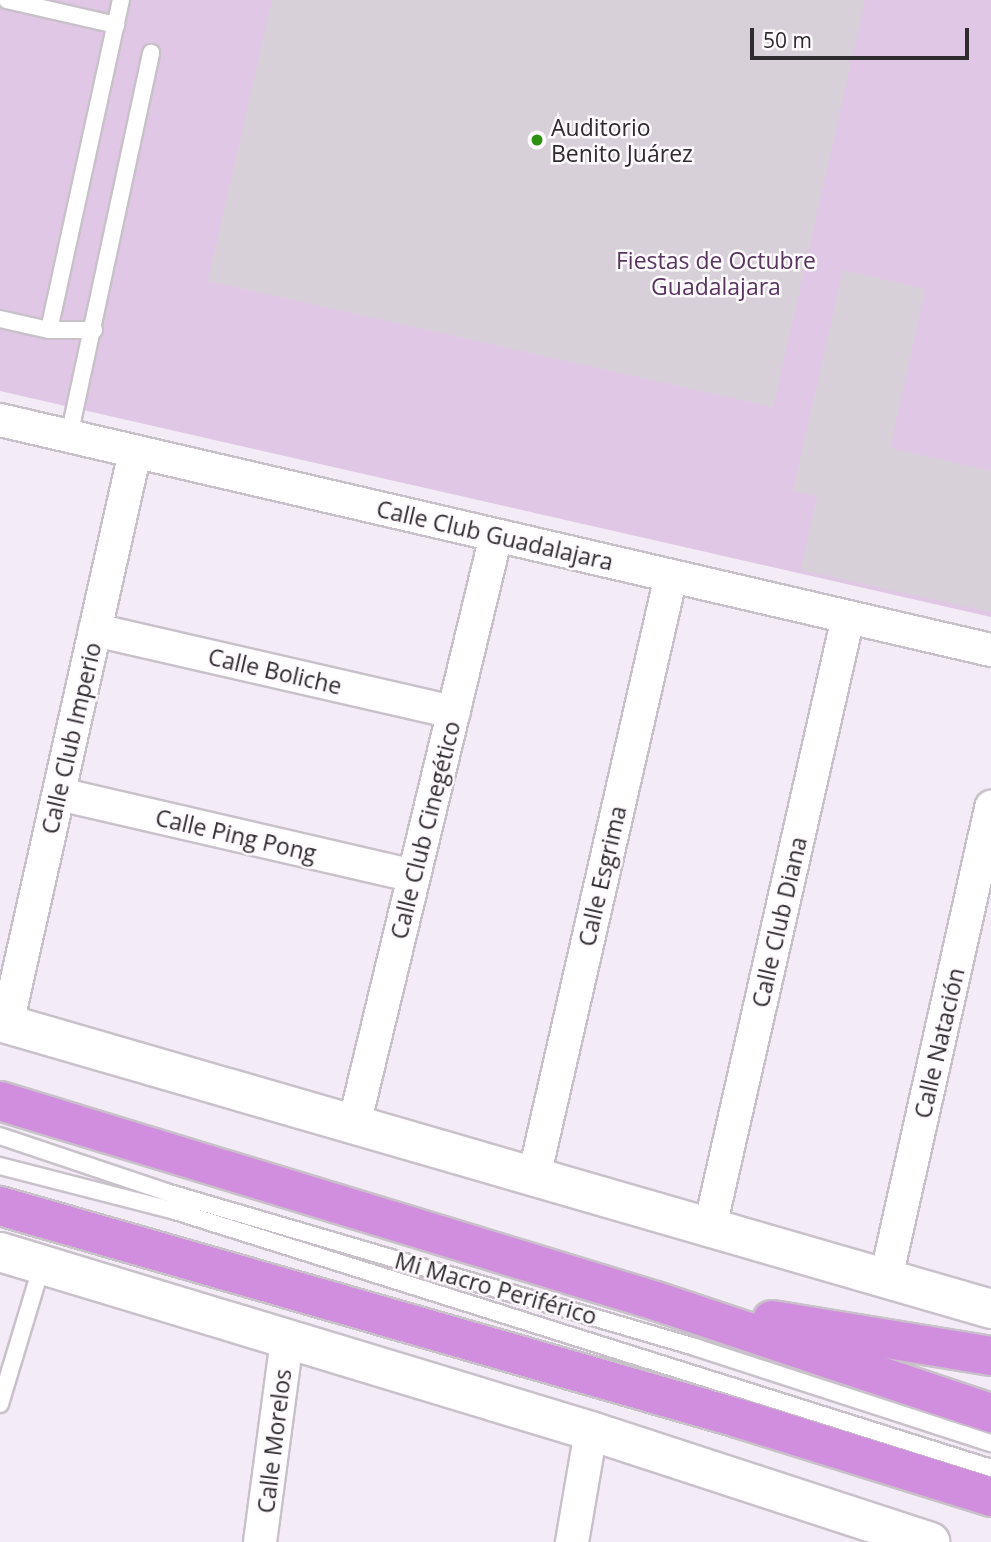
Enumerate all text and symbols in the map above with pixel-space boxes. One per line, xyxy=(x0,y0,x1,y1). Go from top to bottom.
scale bar xyxy=(753,14,972,58)
text: 50 m xyxy=(763,26,812,54)
place label: Auditorio Benito Juárez xyxy=(551,113,693,167)
marker: Auditorio Benito Juárez xyxy=(529,132,545,148)
park label: Fiestas de Octubre Guadalajara xyxy=(616,246,816,300)
street label: Calle Club Guadalajara xyxy=(374,494,616,576)
street label: Calle Club Imperio xyxy=(36,639,106,837)
street label: Calle Boliche xyxy=(206,642,344,700)
street label: Calle Club Cinegético xyxy=(385,718,465,942)
street label: Calle Ping Pong xyxy=(153,803,319,867)
street label: Calle Esgrima xyxy=(572,803,632,949)
street label: Calle Club Diana xyxy=(746,834,812,1010)
street label: Calle Natación xyxy=(908,965,970,1121)
street label: Mi Macro Periférico xyxy=(392,1246,600,1330)
street label: Calle Morelos xyxy=(251,1367,297,1515)

